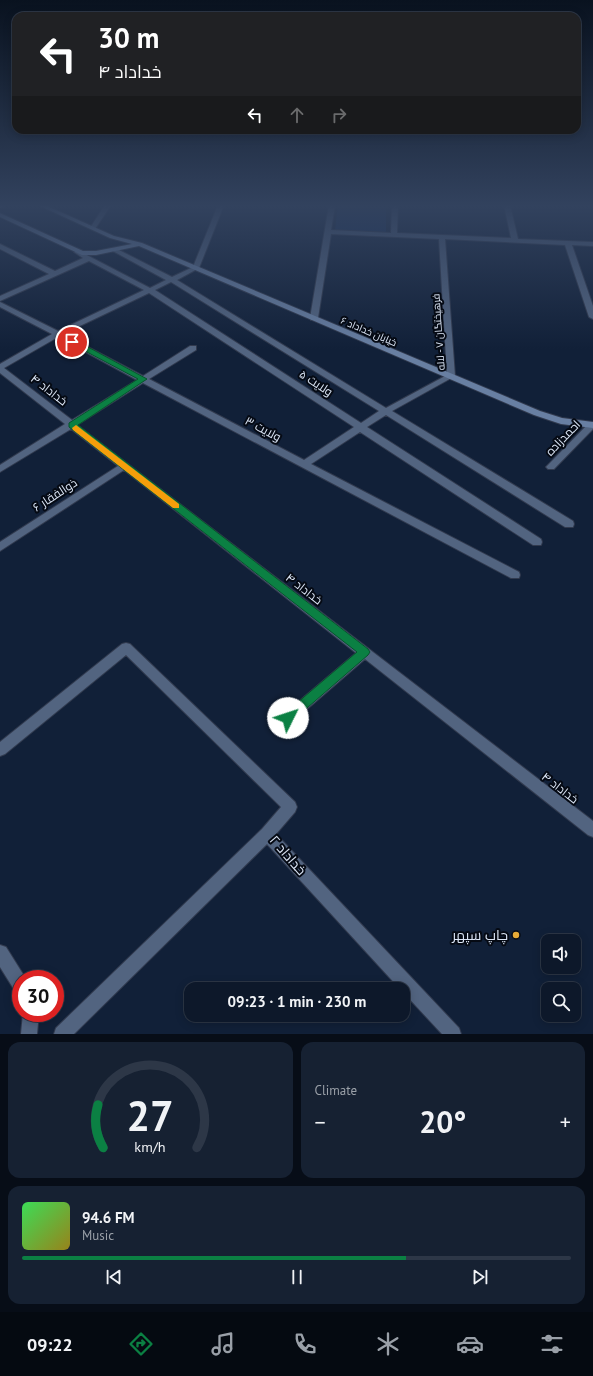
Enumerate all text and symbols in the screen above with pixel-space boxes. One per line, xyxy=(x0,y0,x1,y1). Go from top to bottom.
text: 30 m xyxy=(98,19,159,56)
icon: left xyxy=(32,28,84,80)
text: خداداد ۴ xyxy=(98,60,161,83)
icon: left xyxy=(244,104,266,126)
icon: ahead xyxy=(286,104,308,126)
icon: right xyxy=(328,104,350,126)
street label: فرهیختگان ۷ - لاله xyxy=(429,293,448,371)
street label: خیابان خداداد ۶ xyxy=(339,314,399,349)
pin xyxy=(55,325,89,359)
icon: arrive xyxy=(61,331,83,353)
street label: ولایت ۵ xyxy=(297,366,336,399)
street label: خداداد ۴ xyxy=(28,371,71,409)
street label: ولایت ۳ xyxy=(243,413,284,444)
street label: احمدزاده xyxy=(542,417,583,459)
street label: ذوالفقار ۶ xyxy=(30,475,80,514)
street label: خداداد ۴ xyxy=(283,570,326,608)
position arrow xyxy=(267,697,309,739)
street label: خداداد ۴ xyxy=(539,769,582,807)
street label: خداداد ۲ xyxy=(266,831,310,879)
place label: چاپ سپهر xyxy=(451,926,508,945)
marker: چاپ سپهر xyxy=(511,930,521,940)
map controls xyxy=(541,934,581,1022)
button: sound xyxy=(541,934,581,974)
speed limit sign: 30 xyxy=(12,970,64,1022)
button: search xyxy=(541,982,581,1022)
text: 09:23 · 1 min · 230 m xyxy=(228,992,366,1011)
text: Climate xyxy=(315,1082,357,1099)
text: 27 xyxy=(127,1089,174,1142)
text: 20° xyxy=(419,1102,466,1141)
text: − xyxy=(315,1108,326,1136)
text: + xyxy=(560,1108,571,1136)
text: km/h xyxy=(135,1137,166,1156)
text: 94.6 FM xyxy=(82,1208,135,1227)
text: Music xyxy=(82,1227,114,1244)
icon: previous xyxy=(103,1266,125,1288)
icon: pause xyxy=(286,1266,308,1288)
icon: next xyxy=(469,1266,491,1288)
icon: directions xyxy=(127,1330,155,1358)
icon: music xyxy=(209,1330,237,1358)
icon: phone xyxy=(291,1330,319,1358)
icon: climate xyxy=(374,1330,402,1358)
icon: car xyxy=(456,1330,484,1358)
icon: filters xyxy=(538,1330,566,1358)
text: 09:22 xyxy=(27,1333,73,1356)

